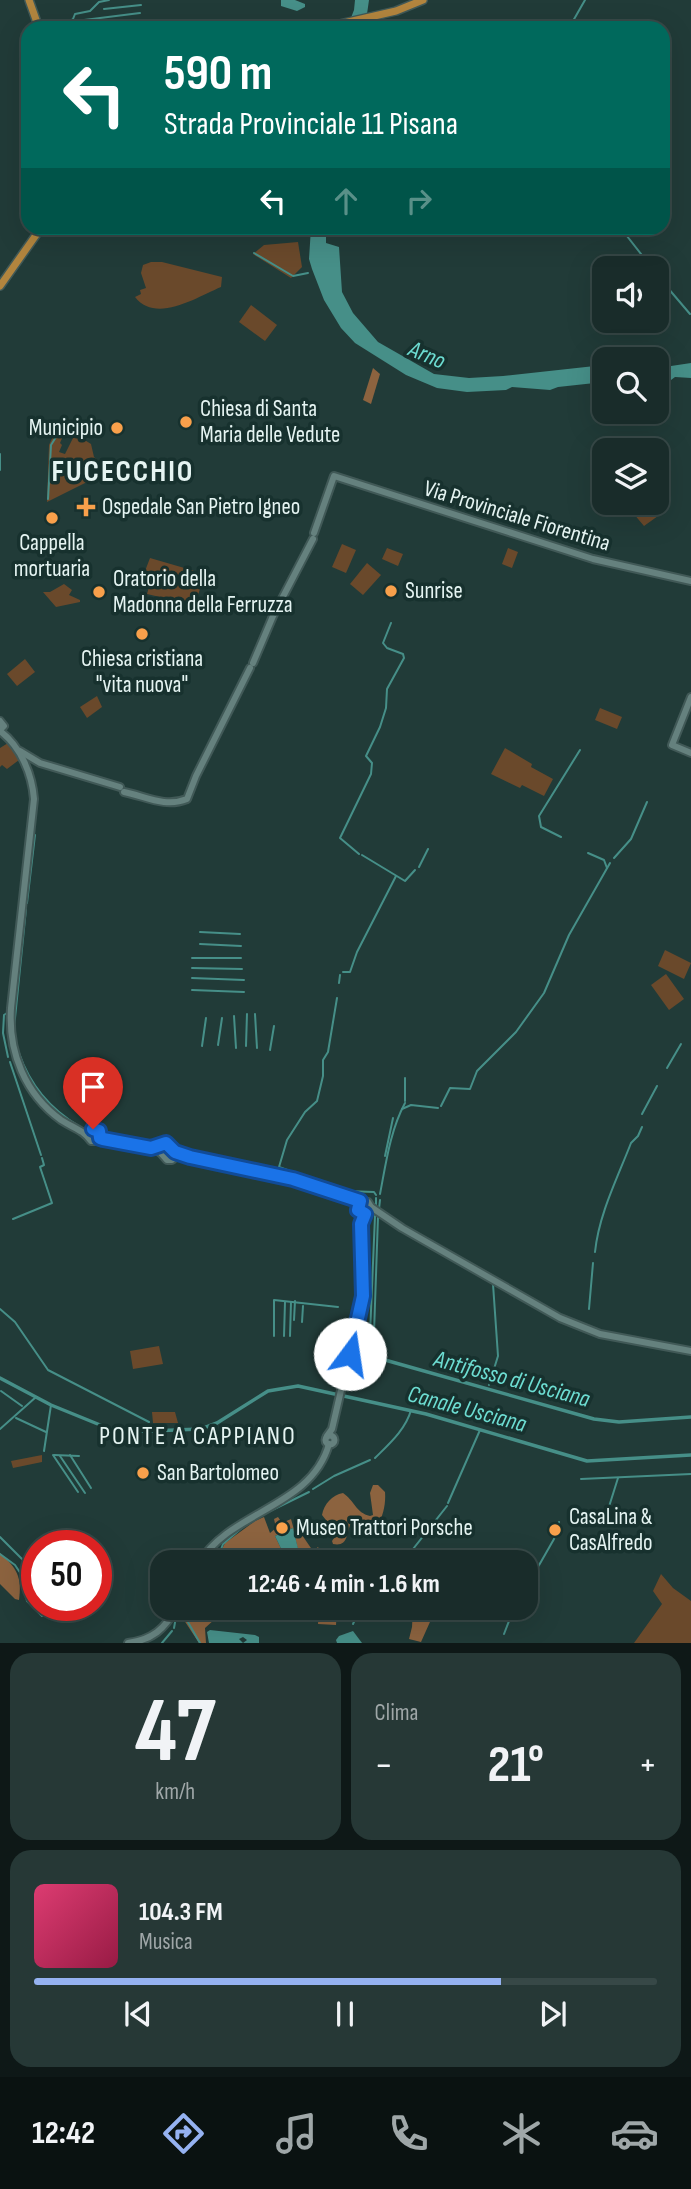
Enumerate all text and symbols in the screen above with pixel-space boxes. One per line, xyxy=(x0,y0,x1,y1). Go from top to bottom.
text: 590 m xyxy=(164,45,272,104)
icon: left xyxy=(49,49,140,140)
text: Strada Provinciale 11 Pisana xyxy=(164,105,458,144)
icon: left xyxy=(254,182,292,220)
icon: ahead xyxy=(327,182,365,220)
icon: right xyxy=(400,182,438,220)
map controls xyxy=(592,256,669,515)
button: sound xyxy=(592,256,669,333)
water label: Arno xyxy=(403,334,450,376)
button: search xyxy=(592,347,669,424)
place label: Chiesa di Santa Maria delle Vedute xyxy=(200,395,340,449)
place label: Municipio xyxy=(29,414,103,442)
marker: Chiesa di Santa Maria delle Vedute xyxy=(178,414,194,430)
marker: Municipio xyxy=(109,420,125,436)
button: layers xyxy=(592,438,669,515)
district label: FUCECCHIO xyxy=(52,454,194,490)
street label: Via Provinciale Fiorentina xyxy=(420,474,614,558)
place label: Ospedale San Pietro Igneo xyxy=(102,493,300,521)
marker: Ospedale San Pietro Igneo xyxy=(76,497,96,517)
marker: Cappella mortuaria xyxy=(44,510,60,526)
place label: Cappella mortuaria xyxy=(14,529,90,583)
place label: Oratorio della Madonna della Ferruzza xyxy=(113,565,293,619)
place label: Sunrise xyxy=(405,577,463,605)
marker: Sunrise xyxy=(383,583,399,599)
marker: Oratorio della Madonna della Ferruzza xyxy=(91,584,107,600)
marker: Chiesa cristiana "vita nuova" xyxy=(134,626,150,642)
place label: Chiesa cristiana "vita nuova" xyxy=(81,645,203,699)
pin xyxy=(63,1057,123,1129)
icon: arrive xyxy=(74,1068,112,1106)
position arrow xyxy=(313,1317,387,1391)
water label: Antifosso di Usciana xyxy=(430,1344,593,1414)
water label: Canale Usciana xyxy=(405,1379,530,1439)
district label: PONTE A CAPPIANO xyxy=(99,1421,297,1452)
place label: San Bartolomeo xyxy=(157,1459,279,1487)
marker: San Bartolomeo xyxy=(135,1465,151,1481)
place label: CasaLina & CasAlfredo xyxy=(569,1503,653,1557)
place label: Museo Trattori Porsche xyxy=(296,1514,473,1542)
marker: Museo Trattori Porsche xyxy=(274,1520,290,1536)
marker: CasaLina & CasAlfredo xyxy=(547,1522,563,1538)
speed limit sign: 50 xyxy=(21,1530,112,1621)
text: 12:46 · 4 min · 1.6 km xyxy=(248,1569,440,1600)
text: 47 xyxy=(135,1678,216,1787)
text: Clima xyxy=(375,1699,418,1727)
text: 21° xyxy=(488,1734,544,1797)
text: − xyxy=(375,1743,393,1788)
text: + xyxy=(638,1743,657,1788)
text: km/h xyxy=(155,1778,195,1806)
text: 104.3 FM xyxy=(139,1897,223,1928)
text: Musica xyxy=(139,1928,193,1956)
icon: previous xyxy=(119,1995,157,2033)
icon: pause xyxy=(326,1995,364,2033)
icon: next xyxy=(534,1995,572,2033)
icon: directions xyxy=(159,2109,208,2158)
icon: music xyxy=(272,2109,321,2158)
icon: phone xyxy=(384,2109,433,2158)
icon: climate xyxy=(497,2109,546,2158)
icon: car xyxy=(610,2109,659,2158)
text: 12:42 xyxy=(32,2114,95,2153)

